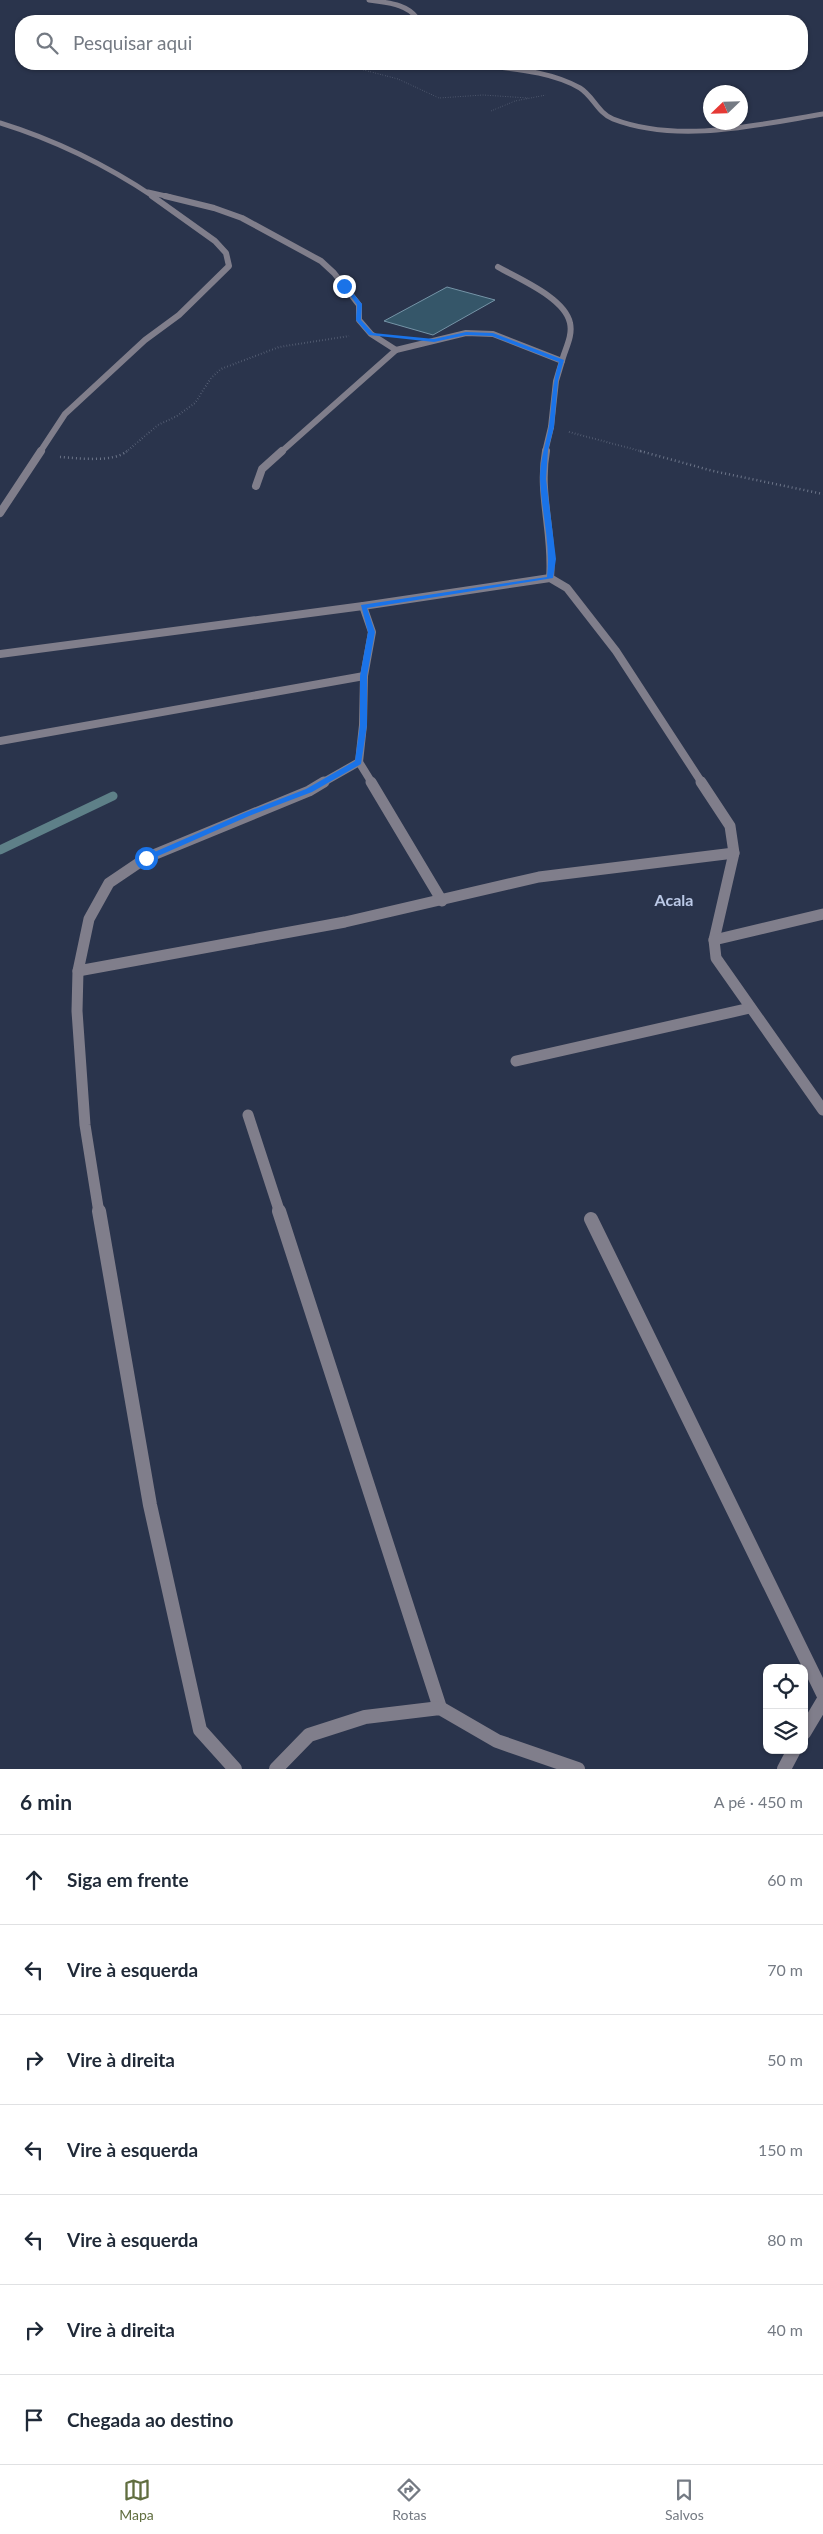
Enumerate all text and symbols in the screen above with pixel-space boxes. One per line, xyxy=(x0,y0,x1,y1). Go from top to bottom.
search box xyxy=(15,15,808,70)
icon: search xyxy=(33,29,61,57)
text: Pesquisar aqui xyxy=(73,31,192,54)
north arrow xyxy=(703,85,748,130)
route end xyxy=(333,275,356,298)
route start xyxy=(135,847,158,870)
district label: Acala xyxy=(654,890,693,909)
map controls xyxy=(763,1664,808,1754)
button: locate xyxy=(763,1664,808,1709)
button: layers xyxy=(763,1709,808,1754)
text: 6 min xyxy=(20,1789,72,1814)
text: A pé · 450 m xyxy=(714,1792,803,1811)
icon: ahead xyxy=(20,1866,48,1894)
text: Siga em frente xyxy=(67,1868,189,1891)
text: 60 m xyxy=(767,1870,803,1889)
icon: left xyxy=(20,1956,48,1984)
text: Vire à esquerda xyxy=(67,1958,198,1981)
text: 70 m xyxy=(767,1960,803,1979)
icon: right xyxy=(20,2046,48,2074)
text: Vire à direita xyxy=(67,2048,175,2071)
text: 50 m xyxy=(767,2050,803,2069)
icon: left xyxy=(20,2136,48,2164)
text: Vire à esquerda xyxy=(67,2138,198,2161)
text: 150 m xyxy=(758,2140,803,2159)
icon: left xyxy=(20,2226,48,2254)
text: Vire à esquerda xyxy=(67,2228,198,2251)
text: 80 m xyxy=(767,2230,803,2249)
icon: right xyxy=(20,2316,48,2344)
text: Vire à direita xyxy=(67,2318,175,2341)
text: 40 m xyxy=(767,2320,803,2339)
icon: arrive xyxy=(20,2406,48,2434)
text: Chegada ao destino xyxy=(67,2408,233,2431)
tab: Mapa xyxy=(119,2476,154,2523)
tab: Rotas xyxy=(392,2476,426,2523)
tab: Salvos xyxy=(665,2476,704,2523)

